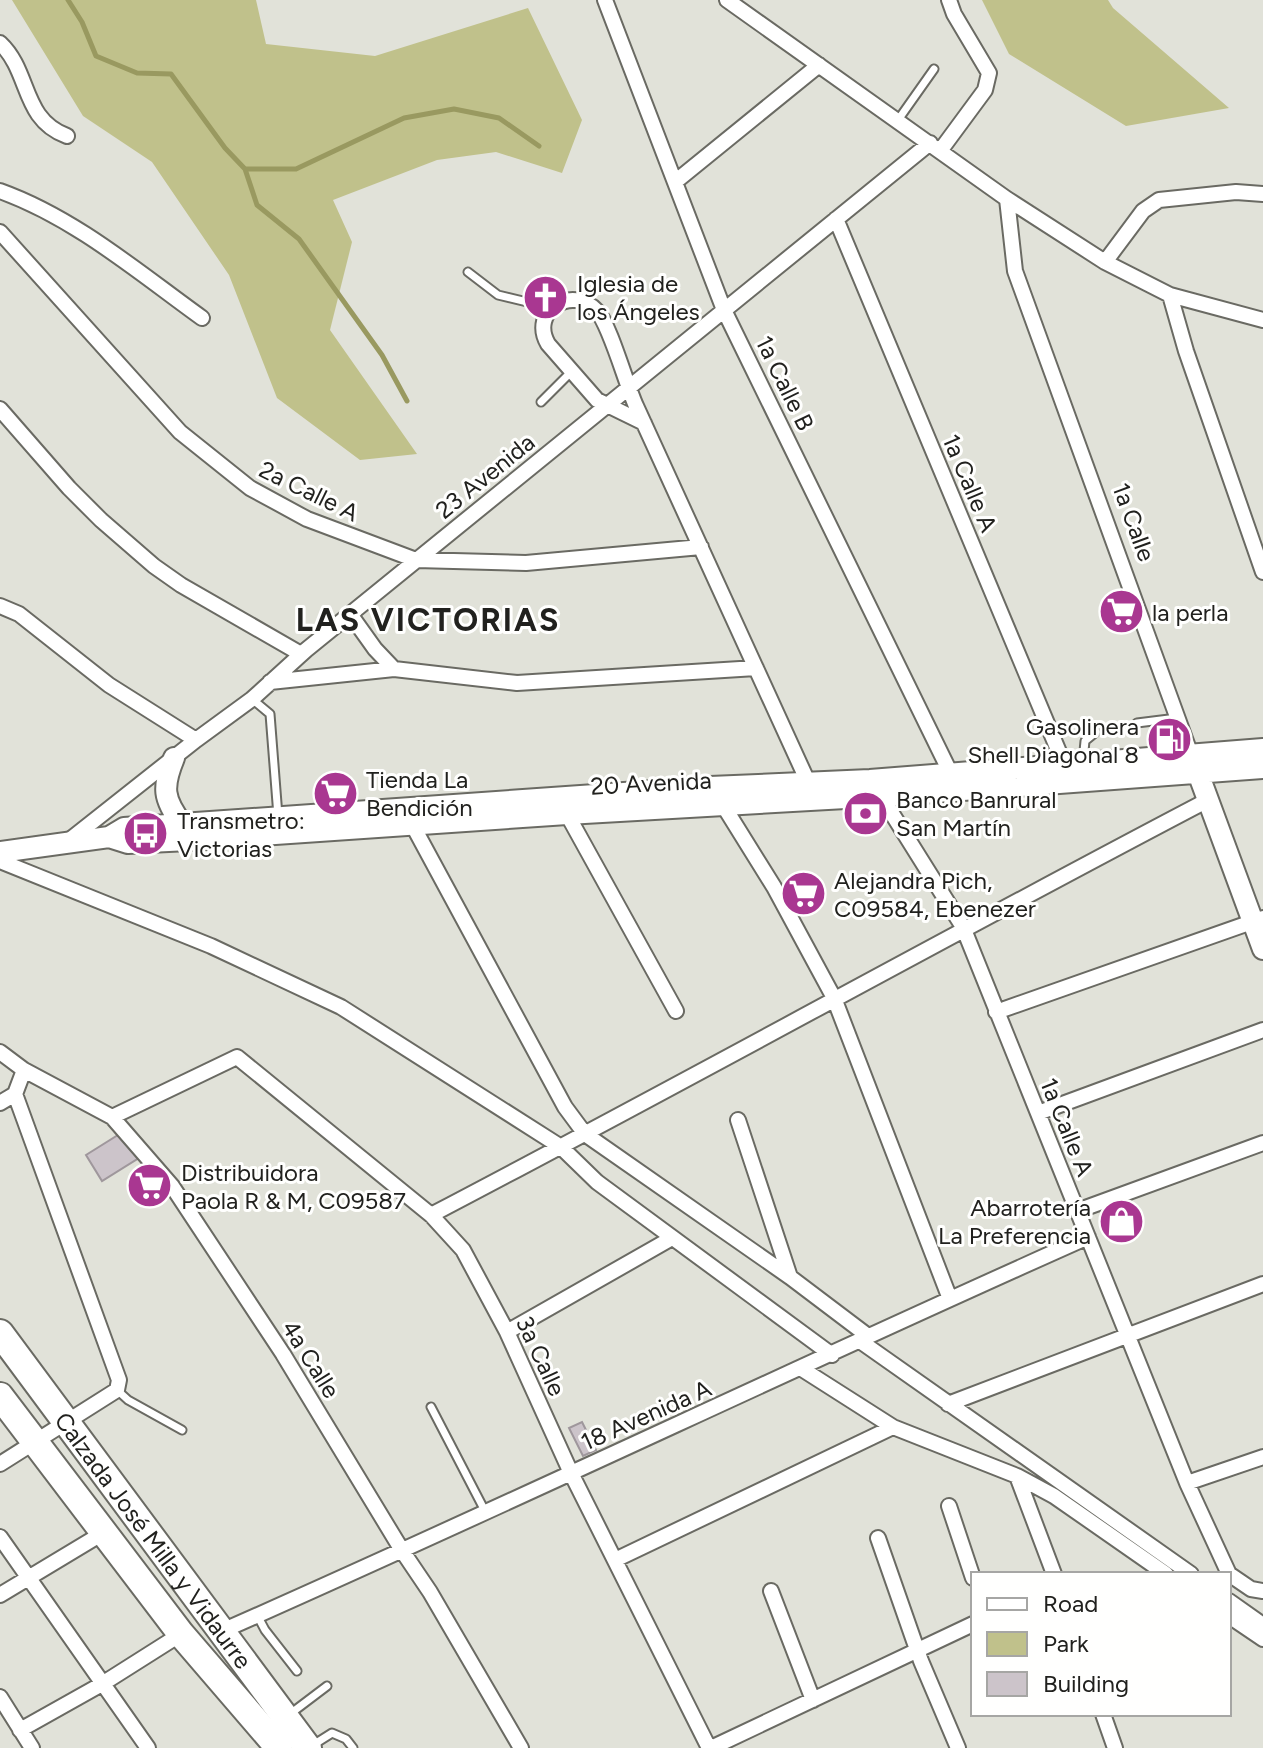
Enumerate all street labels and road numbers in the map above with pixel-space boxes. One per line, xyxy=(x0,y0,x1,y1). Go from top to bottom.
street label: 1a Calle B xyxy=(750,331,820,435)
street label: 23 Avenida xyxy=(430,427,540,525)
street label: 1a Calle A xyxy=(936,430,1004,537)
street label: 2a Calle A xyxy=(255,455,364,528)
street label: 1a Calle xyxy=(1106,479,1162,565)
street label: 20 Avenida xyxy=(590,765,712,801)
street label: 1a Calle A xyxy=(1034,1074,1100,1181)
street label: 3a Calle xyxy=(510,1312,572,1400)
street label: 4a Calle xyxy=(276,1315,346,1403)
street label: 18 Avenida A xyxy=(576,1373,716,1457)
street label: Calzada José Milla y Vidaurre xyxy=(49,1406,258,1674)

